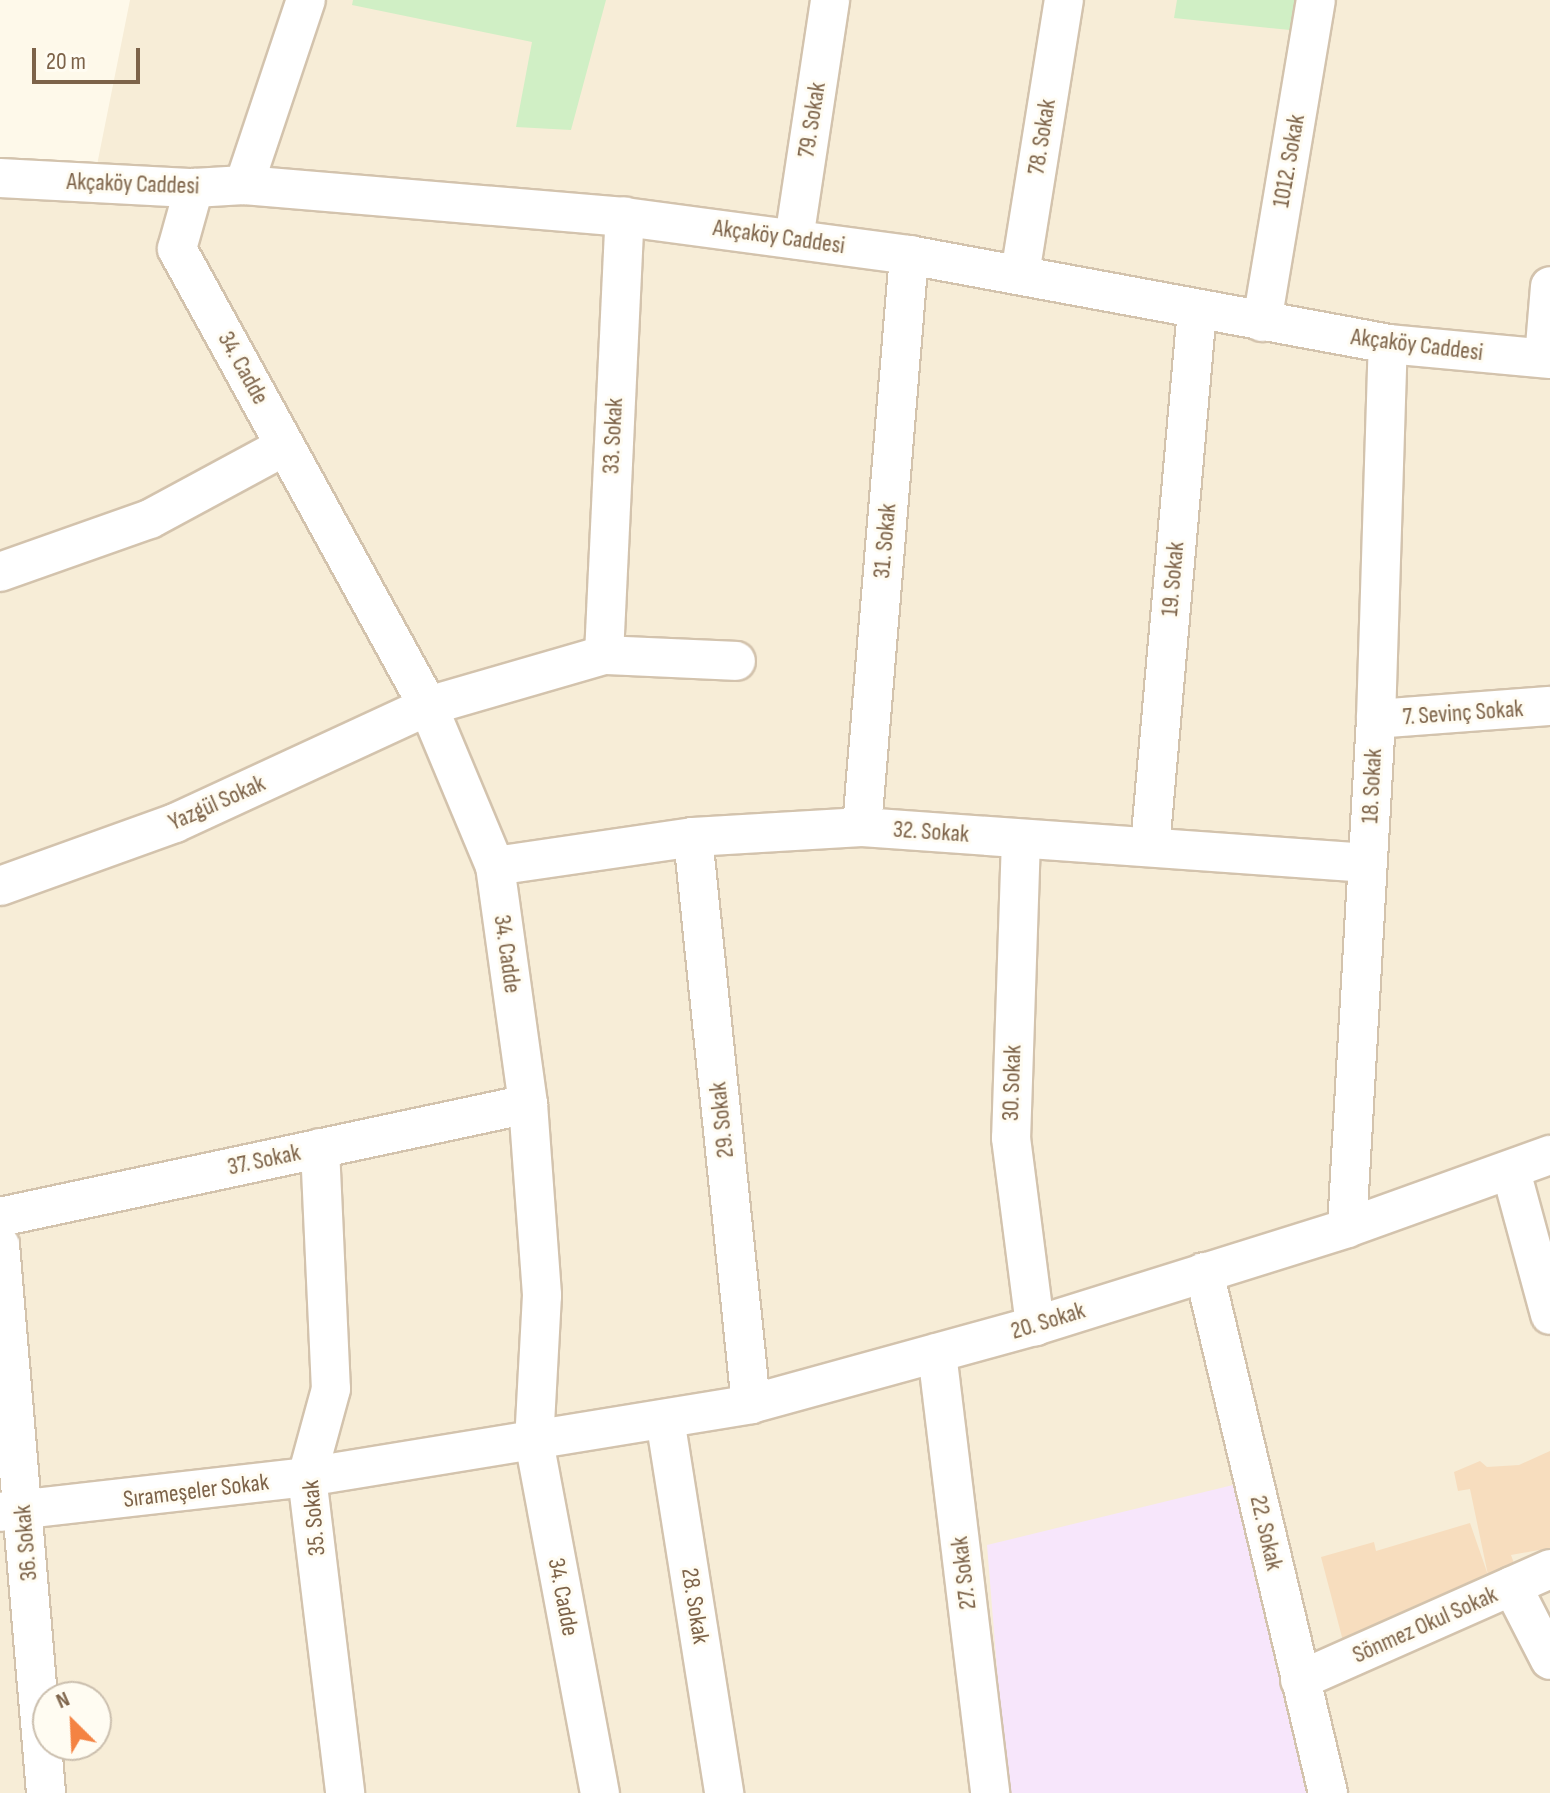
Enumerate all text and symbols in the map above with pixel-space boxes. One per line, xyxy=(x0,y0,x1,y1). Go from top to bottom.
scale bar xyxy=(36,32,144,82)
text: 20 m xyxy=(46,47,86,76)
street label: 79. Sokak xyxy=(792,80,832,160)
street label: 78. Sokak xyxy=(1022,97,1062,177)
street label: 1012. Sokak xyxy=(1267,112,1311,210)
street label: Akçaköy Caddesi xyxy=(66,167,200,201)
street label: Akçaköy Caddesi xyxy=(711,214,847,260)
street label: Akçaköy Caddesi xyxy=(1349,323,1485,367)
street label: 34. Cadde xyxy=(211,327,275,409)
street label: 33. Sokak xyxy=(597,397,629,475)
street label: 31. Sokak xyxy=(867,502,903,580)
street label: 19. Sokak xyxy=(1155,541,1191,617)
street label: 7. Sevinç Sokak xyxy=(1402,694,1524,732)
street label: 18. Sokak xyxy=(1356,748,1388,824)
street label: Yazgül Sokak xyxy=(164,769,270,837)
street label: 32. Sokak xyxy=(892,815,970,849)
street label: 34. Cadde xyxy=(487,913,527,995)
street label: 30. Sokak xyxy=(996,1044,1028,1122)
street label: 29. Sokak xyxy=(704,1081,740,1159)
street label: 37. Sokak xyxy=(225,1138,303,1182)
street label: 20. Sokak xyxy=(1007,1296,1089,1346)
street label: Sırameşeler Sokak xyxy=(122,1468,270,1514)
street label: 35. Sokak xyxy=(296,1479,332,1557)
street label: 22. Sokak xyxy=(1243,1493,1289,1573)
street label: 36. Sokak xyxy=(8,1504,44,1582)
street label: 27. Sokak xyxy=(945,1535,983,1611)
street label: 34. Cadde xyxy=(541,1556,585,1638)
street label: 28. Sokak xyxy=(675,1566,715,1646)
street label: Sönmez Okul Sokak xyxy=(1348,1580,1502,1670)
north arrow xyxy=(32,1681,112,1761)
text: N xyxy=(52,1686,74,1715)

